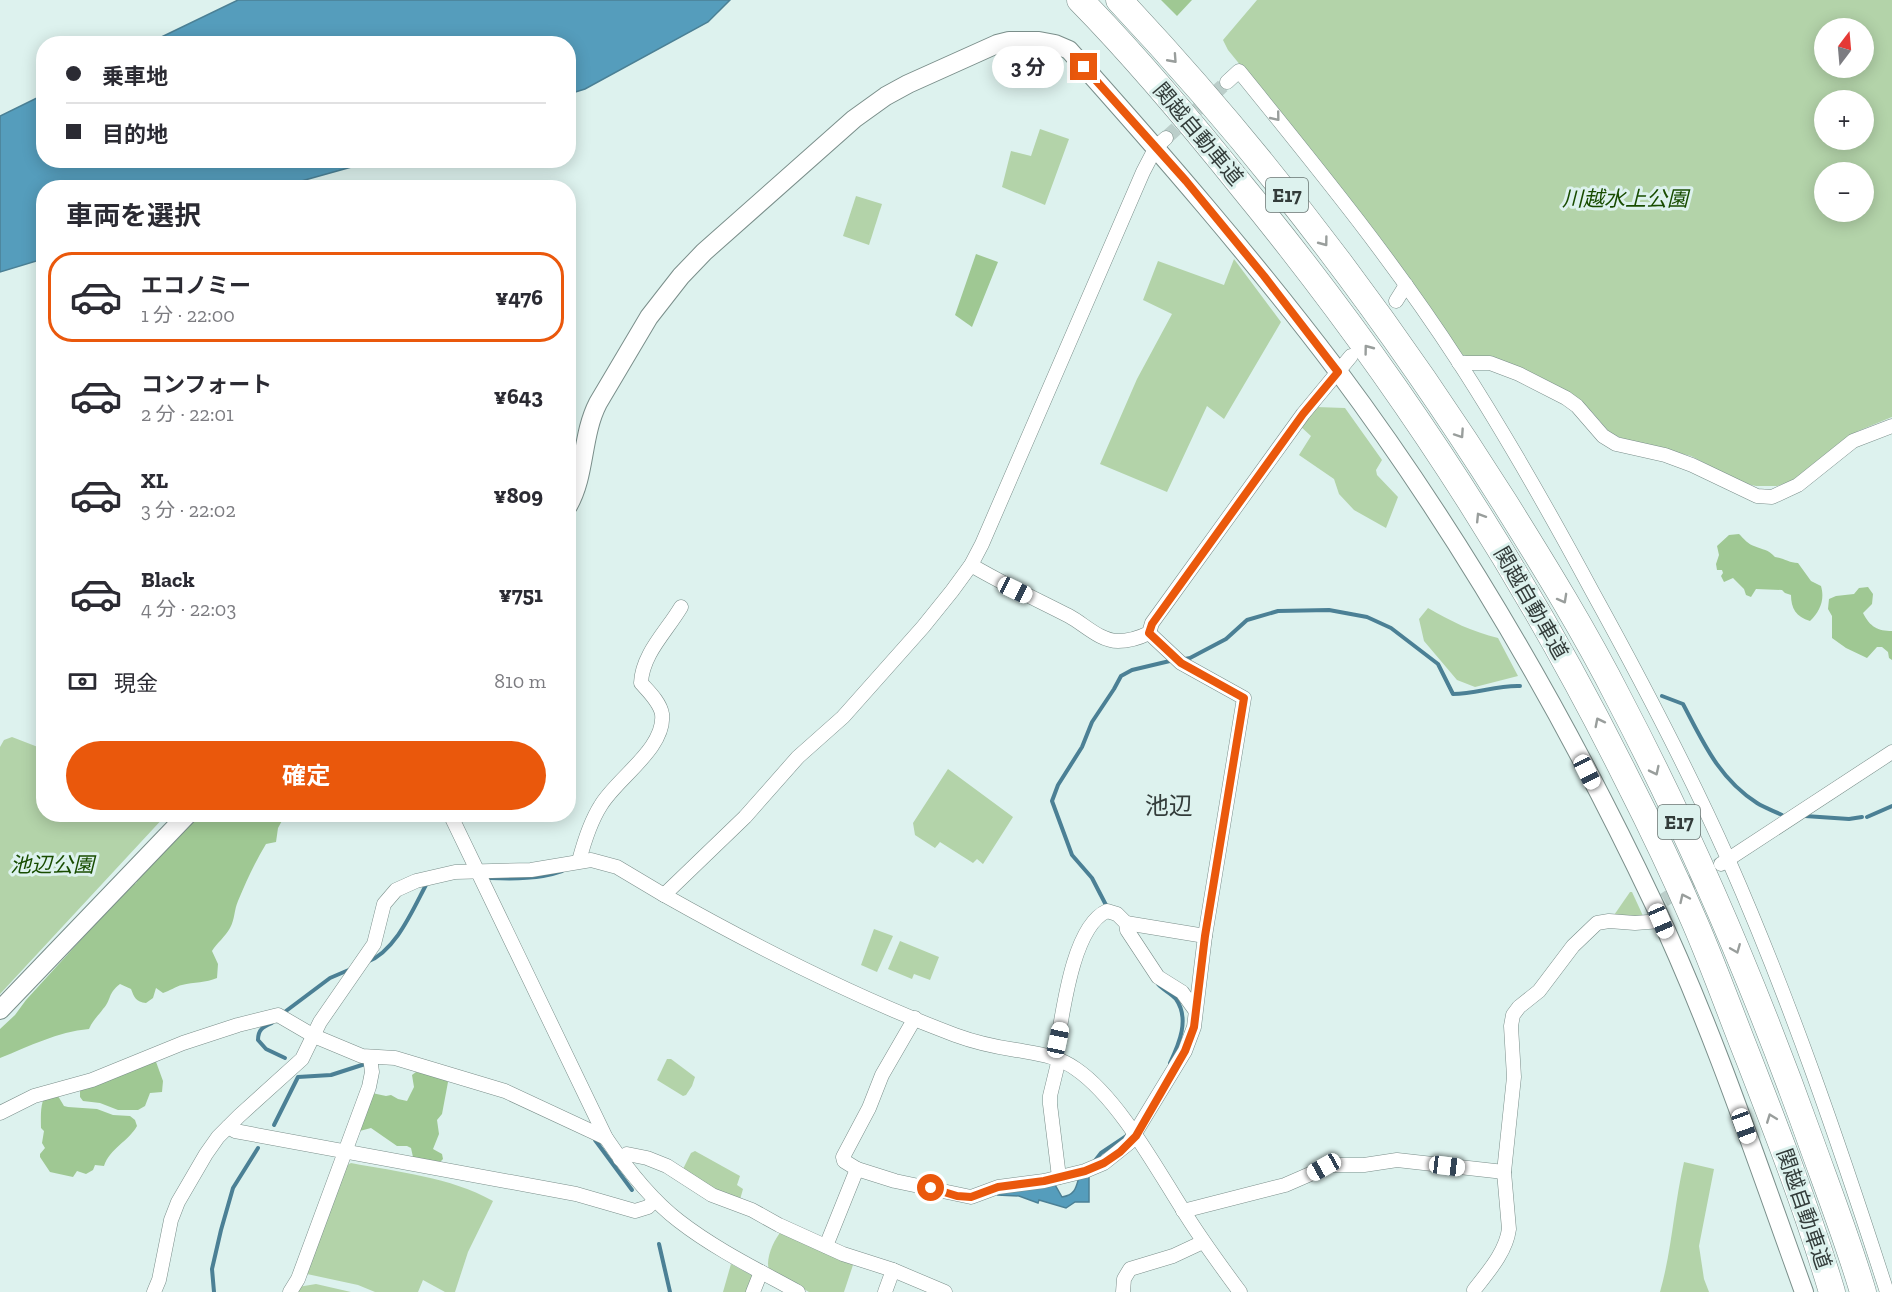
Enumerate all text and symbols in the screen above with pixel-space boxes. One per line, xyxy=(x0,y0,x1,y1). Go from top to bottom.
north arrow xyxy=(1814,18,1874,78)
map controls xyxy=(1814,18,1874,222)
callout: 3 分 xyxy=(991,46,1063,88)
one-way arrow xyxy=(1166,52,1177,63)
route end xyxy=(1070,53,1097,80)
text: 3 分 xyxy=(1011,55,1045,79)
text: 乗車地 xyxy=(102,63,168,90)
street label: 関越自動車道 xyxy=(1148,77,1248,190)
button: + xyxy=(1814,90,1874,150)
one-way arrow xyxy=(1268,110,1279,121)
text: 目的地 xyxy=(102,121,168,148)
button: − xyxy=(1814,162,1874,222)
road number: E17 xyxy=(1266,178,1308,212)
park label: 川越水上公園 xyxy=(1562,186,1691,211)
text: 車両を選択 xyxy=(66,200,201,232)
one-way arrow xyxy=(1317,235,1328,246)
icon: car xyxy=(69,270,123,324)
text: エコノミー xyxy=(141,272,251,299)
text: ¥476 xyxy=(495,284,543,311)
text: 1 分 · 22:00 xyxy=(141,303,235,327)
one-way arrow xyxy=(1364,345,1375,356)
icon: car xyxy=(69,369,123,423)
text: コンフォート xyxy=(141,371,272,398)
text: ¥643 xyxy=(494,383,543,410)
text: 2 分 · 22:01 xyxy=(141,402,234,426)
one-way arrow xyxy=(1453,427,1464,438)
text: XL xyxy=(141,467,168,494)
icon: car xyxy=(69,468,123,522)
text: ¥809 xyxy=(494,482,543,509)
text: 3 分 · 22:02 xyxy=(141,498,236,522)
one-way arrow xyxy=(1475,513,1487,523)
street label: 関越自動車道 xyxy=(1489,542,1574,664)
text: Black xyxy=(141,566,195,593)
icon: car xyxy=(69,567,123,621)
car xyxy=(995,574,1035,606)
text: ¥751 xyxy=(499,581,543,608)
one-way arrow xyxy=(1556,593,1567,603)
text: 4 分 · 22:03 xyxy=(141,597,236,621)
icon: cash xyxy=(66,665,99,698)
text: 810 m xyxy=(494,669,546,693)
text: 現金 xyxy=(114,670,158,697)
one-way arrow xyxy=(1594,718,1606,729)
button: 確定 xyxy=(66,741,546,810)
car xyxy=(1571,752,1603,792)
one-way arrow xyxy=(1647,765,1659,776)
district label: 池辺 xyxy=(1145,791,1193,820)
road number: E17 xyxy=(1658,805,1700,839)
park label: 池辺公園 xyxy=(10,852,97,877)
one-way arrow xyxy=(1679,893,1691,904)
car xyxy=(1646,901,1676,941)
one-way arrow xyxy=(1729,942,1741,953)
car xyxy=(1045,1021,1071,1059)
car xyxy=(1729,1106,1759,1146)
one-way arrow xyxy=(1766,1113,1779,1124)
street label: 関越自動車道 xyxy=(1772,1145,1837,1272)
car xyxy=(1304,1150,1344,1184)
car xyxy=(1428,1155,1466,1177)
route start xyxy=(917,1174,944,1201)

